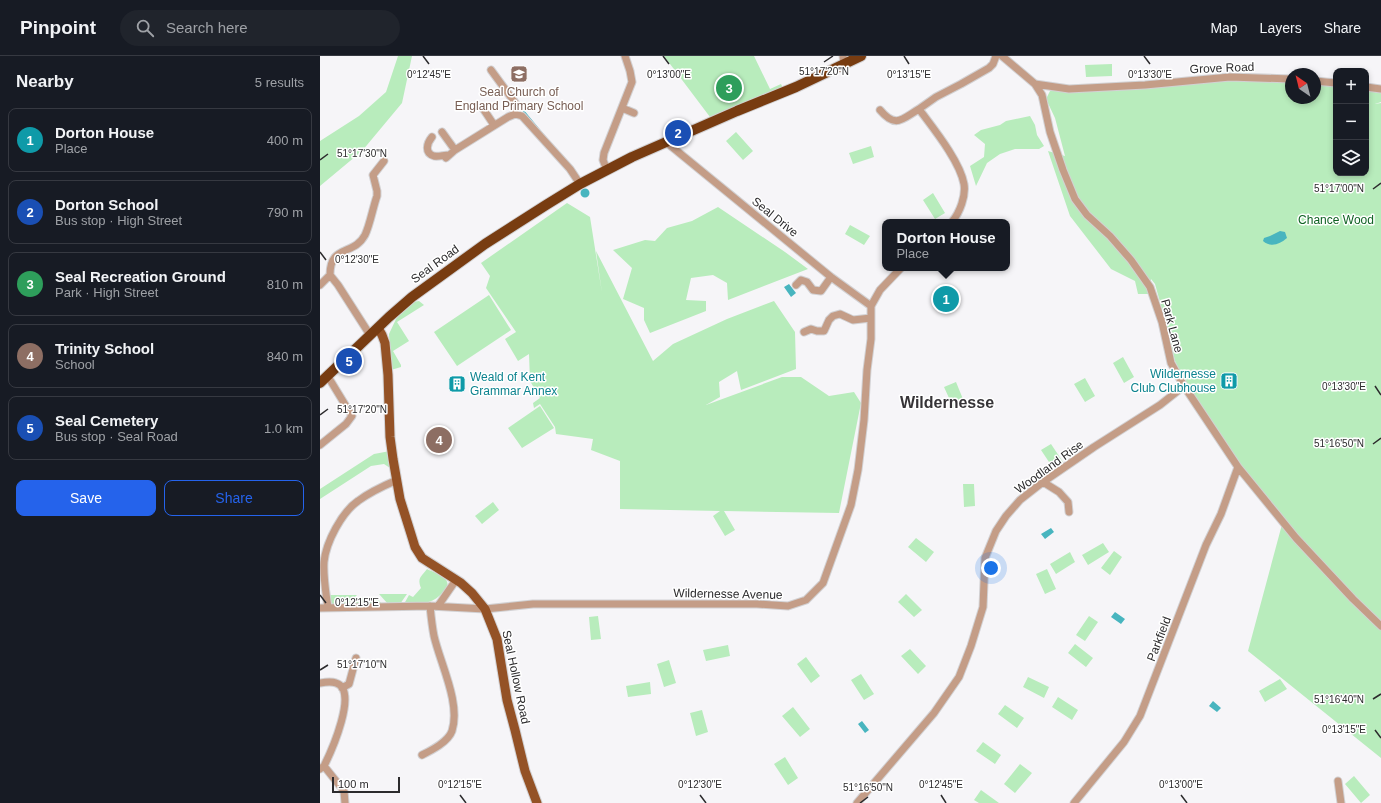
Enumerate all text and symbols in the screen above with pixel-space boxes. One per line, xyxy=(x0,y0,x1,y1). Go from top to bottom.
search box xyxy=(120,10,400,46)
text: Pinpoint xyxy=(20,17,96,38)
icon: search xyxy=(134,17,156,39)
text: Search here xyxy=(166,19,248,36)
text: Map xyxy=(1210,20,1238,36)
text: Layers xyxy=(1260,20,1302,36)
text: Share xyxy=(1324,20,1361,36)
street label: Grove Road xyxy=(1189,60,1255,76)
school or university icon: Seal Church of England Primary School xyxy=(509,64,529,84)
text: 51°17'20"N xyxy=(799,66,849,77)
north arrow xyxy=(1285,68,1321,104)
map controls xyxy=(1333,68,1369,176)
button: + xyxy=(1333,68,1369,104)
text: 0°12'45"E xyxy=(407,69,451,80)
text: 0°13'00"E xyxy=(647,69,691,80)
text: 0°13'15"E xyxy=(887,69,931,80)
text: 0°13'30"E xyxy=(1128,69,1172,80)
text: Nearby xyxy=(16,72,74,91)
pin: 3 xyxy=(716,73,742,103)
text: 5 results xyxy=(255,75,304,90)
place label: Seal Church of England Primary School xyxy=(455,85,583,113)
button: − xyxy=(1333,104,1369,140)
pin: 2 xyxy=(665,118,691,148)
text: Dorton House xyxy=(55,124,154,141)
text: 1 xyxy=(26,133,34,148)
text: 400 m xyxy=(267,133,303,148)
button: layers xyxy=(1333,140,1369,176)
text: Place xyxy=(55,141,88,156)
text: 51°17'30"N xyxy=(337,148,387,159)
text: 51°17'00"N xyxy=(1314,183,1364,194)
street label: Seal Drive xyxy=(749,194,801,240)
text: Dorton School xyxy=(55,196,158,213)
text: 2 xyxy=(26,205,34,220)
text: 790 m xyxy=(267,205,303,220)
text: Bus stop · High Street xyxy=(55,213,182,228)
park label: Chance Wood xyxy=(1298,213,1374,227)
popup xyxy=(882,219,1010,271)
text: Dorton House xyxy=(896,229,996,246)
street label: Seal Road xyxy=(408,242,462,286)
text: Place xyxy=(896,246,929,261)
text: 0°12'30"E xyxy=(335,254,379,265)
text: Seal Recreation Ground xyxy=(55,268,226,285)
text: 3 xyxy=(26,277,34,292)
text: 810 m xyxy=(267,277,303,292)
pin: 1 xyxy=(933,284,959,314)
text: Park · High Street xyxy=(55,285,158,300)
street label: Park Lane xyxy=(1158,298,1186,355)
text: Trinity School xyxy=(55,340,154,357)
pin: 5 xyxy=(336,346,362,376)
text: 4 xyxy=(26,349,34,364)
text: 840 m xyxy=(267,349,303,364)
text: School xyxy=(55,357,95,372)
place label: Wildernesse Club Clubhouse xyxy=(1131,367,1216,395)
place label: Weald of Kent Grammar Annex xyxy=(470,370,557,398)
building icon: Wildernesse Club Clubhouse xyxy=(1219,371,1239,391)
building icon: Weald of Kent Grammar Annex xyxy=(447,374,467,394)
text: 0°13'30"E xyxy=(1322,381,1366,392)
district label: Wildernesse xyxy=(900,394,994,411)
text: 51°17'20"N xyxy=(337,404,387,415)
text: Seal Cemetery xyxy=(55,412,158,429)
text: 5 xyxy=(26,421,34,436)
text: 1.0 km xyxy=(264,421,303,436)
pin: 4 xyxy=(426,425,452,455)
text: Bus stop · Seal Road xyxy=(55,429,178,444)
street label: Woodland Rise xyxy=(1012,437,1086,497)
text: 51°16'50"N xyxy=(1314,438,1364,449)
button: Save xyxy=(16,480,156,516)
button: Share xyxy=(164,480,304,516)
your location xyxy=(981,558,1001,578)
street label: Wildernesse Avenue xyxy=(673,586,783,602)
text: 0°12'15"E xyxy=(335,597,379,608)
street label: Parkfield xyxy=(1144,615,1174,663)
street label: Seal Hollow Road xyxy=(499,629,533,725)
text: 51°17'10"N xyxy=(337,659,387,670)
text: 51°16'40"N xyxy=(1314,694,1364,705)
text: 0°13'15"E xyxy=(1322,724,1366,735)
scale bar xyxy=(332,775,400,794)
text: 100 m xyxy=(338,778,369,790)
text: 0°12'15"E xyxy=(438,779,482,790)
text: 0°12'30"E xyxy=(678,779,722,790)
text: 0°12'45"E xyxy=(919,779,963,790)
text: 0°13'00"E xyxy=(1159,779,1203,790)
text: 51°16'50"N xyxy=(843,782,893,793)

